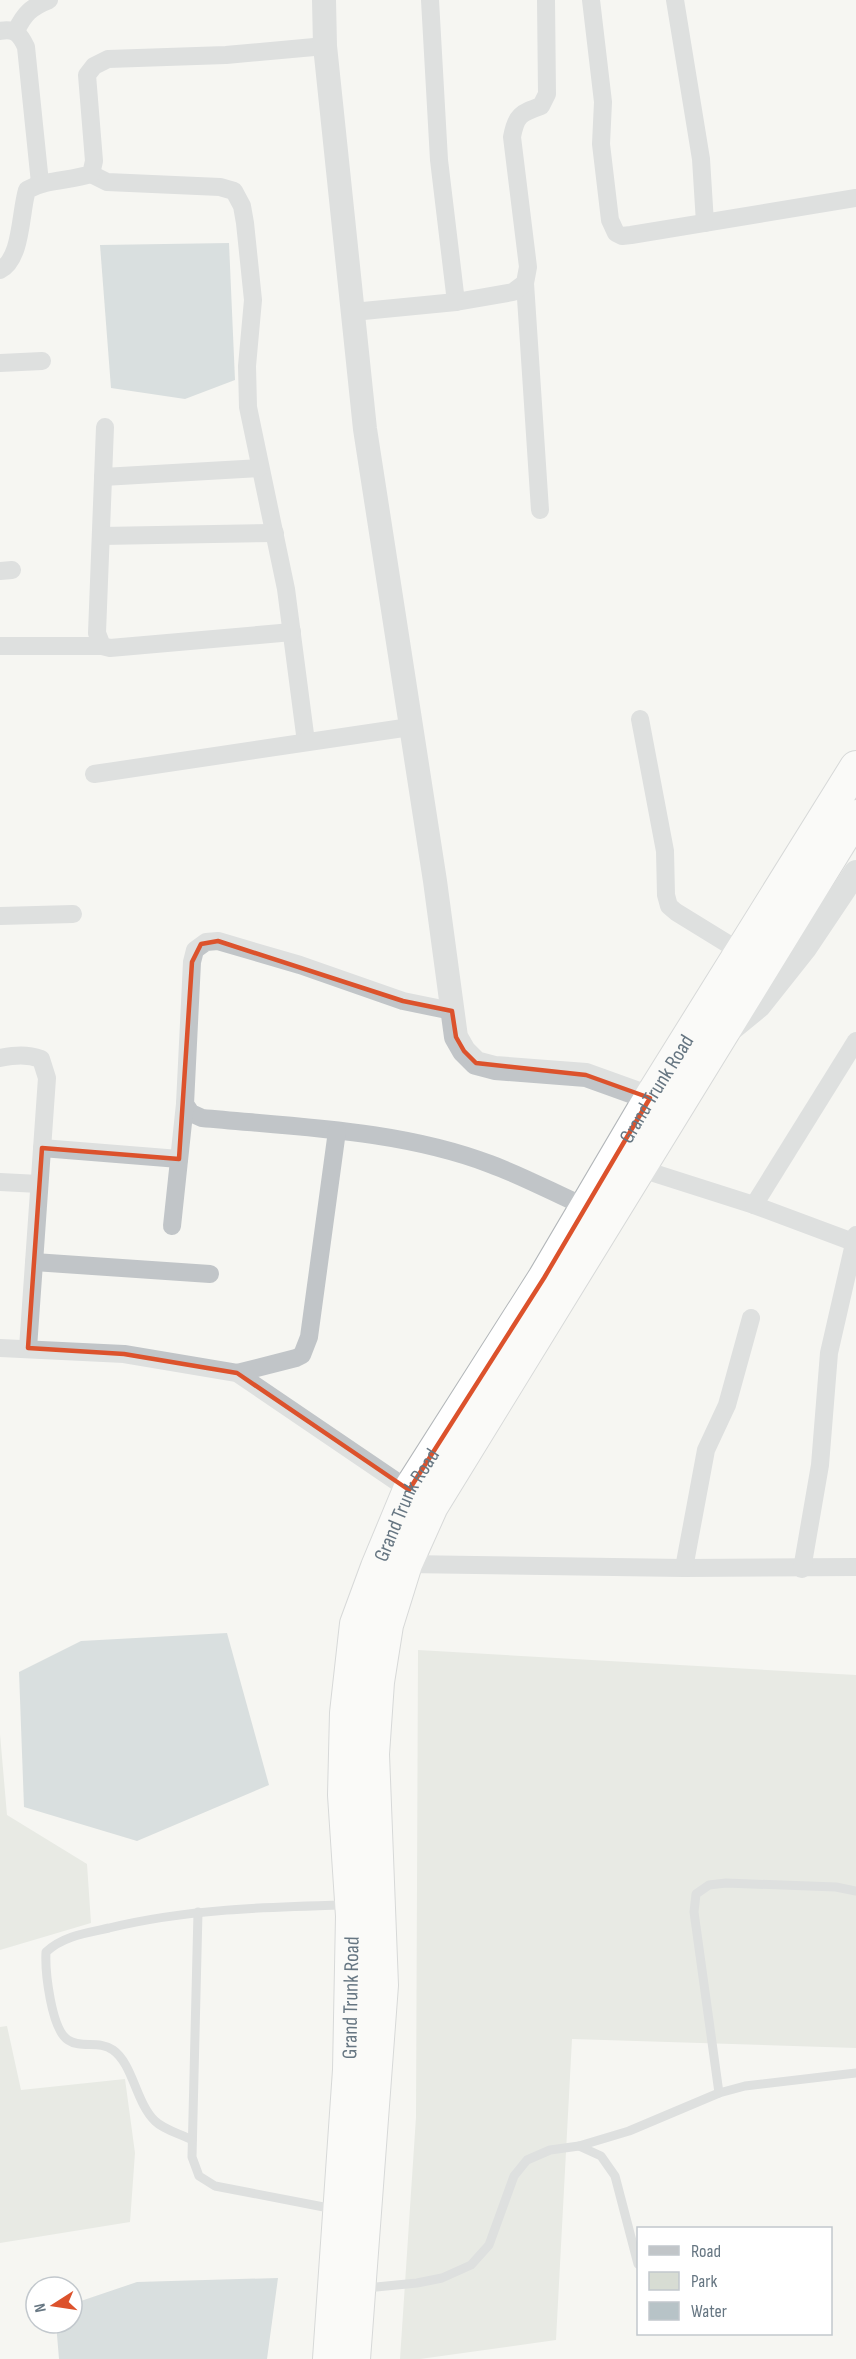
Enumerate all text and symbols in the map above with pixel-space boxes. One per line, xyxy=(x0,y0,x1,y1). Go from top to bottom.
street label: Grand Trunk Road xyxy=(614,1030,699,1148)
street label: Grand Trunk Road xyxy=(368,1444,445,1565)
street label: Grand Trunk Road xyxy=(337,1936,364,2059)
legend xyxy=(637,2227,832,2335)
text: Road xyxy=(691,2241,721,2262)
text: Park xyxy=(691,2271,717,2292)
north arrow xyxy=(24,2275,84,2335)
text: Water xyxy=(691,2301,727,2322)
text: N xyxy=(31,2302,51,2314)

